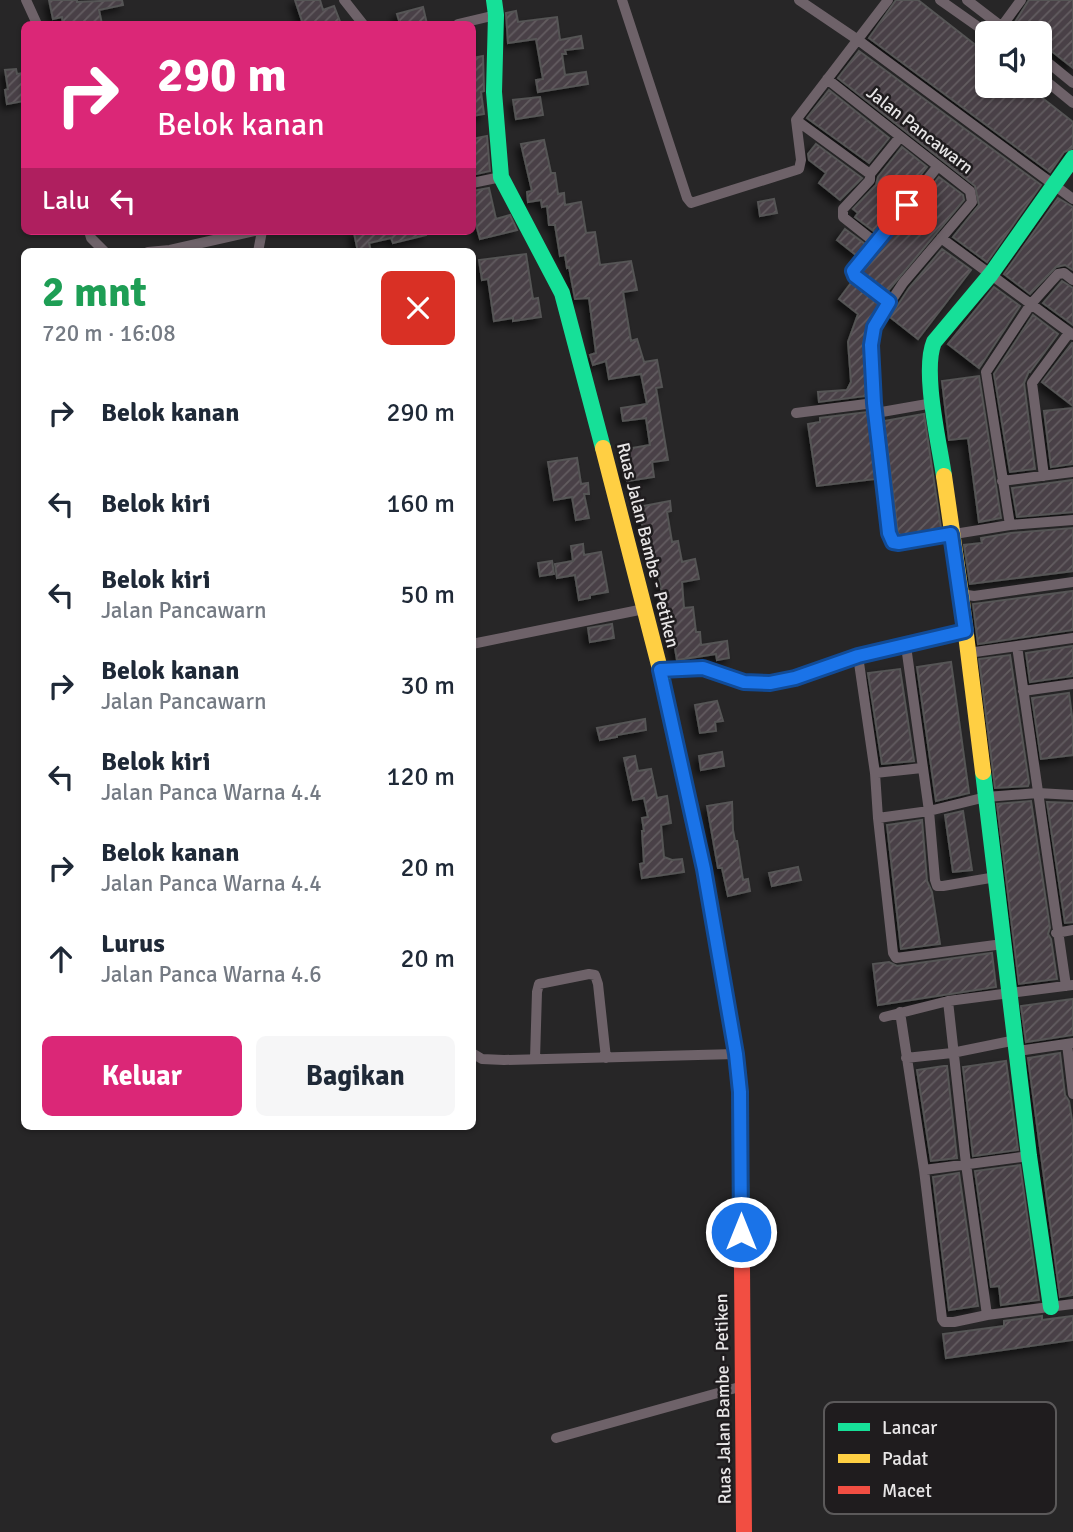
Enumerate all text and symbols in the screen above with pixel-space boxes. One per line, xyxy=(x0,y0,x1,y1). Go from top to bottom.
map controls xyxy=(975,21,1052,98)
button: sound xyxy=(975,21,1052,98)
text: 290 m xyxy=(157,45,287,105)
icon: right xyxy=(42,49,133,140)
street label: Jalan Pancawarn xyxy=(862,81,978,179)
text: Belok kanan xyxy=(157,105,325,144)
pin xyxy=(877,175,937,235)
icon: left xyxy=(104,182,142,220)
text: Lalu xyxy=(42,185,90,217)
icon: arrive xyxy=(888,186,926,224)
text: 2 mnt xyxy=(42,267,147,318)
button: close xyxy=(381,271,455,345)
text: 720 m · 16:08 xyxy=(42,319,176,348)
icon: right xyxy=(42,394,80,432)
text: Belok kanan xyxy=(101,397,239,429)
text: 290 m xyxy=(386,397,455,429)
street label: Ruas Jalan Bambe - Petiken xyxy=(612,440,684,650)
icon: left xyxy=(42,485,80,523)
text: Belok kiri xyxy=(101,488,210,520)
text: 160 m xyxy=(386,488,455,520)
text: Belok kiri xyxy=(101,564,210,596)
icon: left xyxy=(42,576,80,614)
text: 50 m xyxy=(400,579,455,611)
text: Jalan Pancawarn xyxy=(101,596,266,625)
text: Belok kanan xyxy=(101,655,239,687)
icon: right xyxy=(42,667,80,705)
text: 30 m xyxy=(400,670,455,702)
text: Jalan Pancawarn xyxy=(101,687,266,716)
text: Belok kiri xyxy=(101,746,210,778)
icon: left xyxy=(42,758,80,796)
text: 120 m xyxy=(386,761,455,793)
text: Jalan Panca Warna 4.4 xyxy=(101,778,322,807)
text: Belok kanan xyxy=(101,837,239,869)
icon: right xyxy=(42,849,80,887)
text: 20 m xyxy=(400,852,455,884)
text: Jalan Panca Warna 4.4 xyxy=(101,869,322,898)
text: Lurus xyxy=(101,928,165,960)
icon: ahead xyxy=(42,940,80,978)
text: 20 m xyxy=(400,943,455,975)
text: Jalan Panca Warna 4.6 xyxy=(101,960,322,989)
button: Keluar xyxy=(42,1036,242,1116)
button: Bagikan xyxy=(256,1036,455,1116)
position arrow xyxy=(704,1195,778,1269)
street label: Ruas Jalan Bambe - Petiken xyxy=(710,1293,736,1505)
legend xyxy=(824,1402,1056,1514)
text: Lancar xyxy=(882,1416,937,1440)
text: Padat xyxy=(882,1447,928,1471)
text: Macet xyxy=(882,1479,932,1503)

